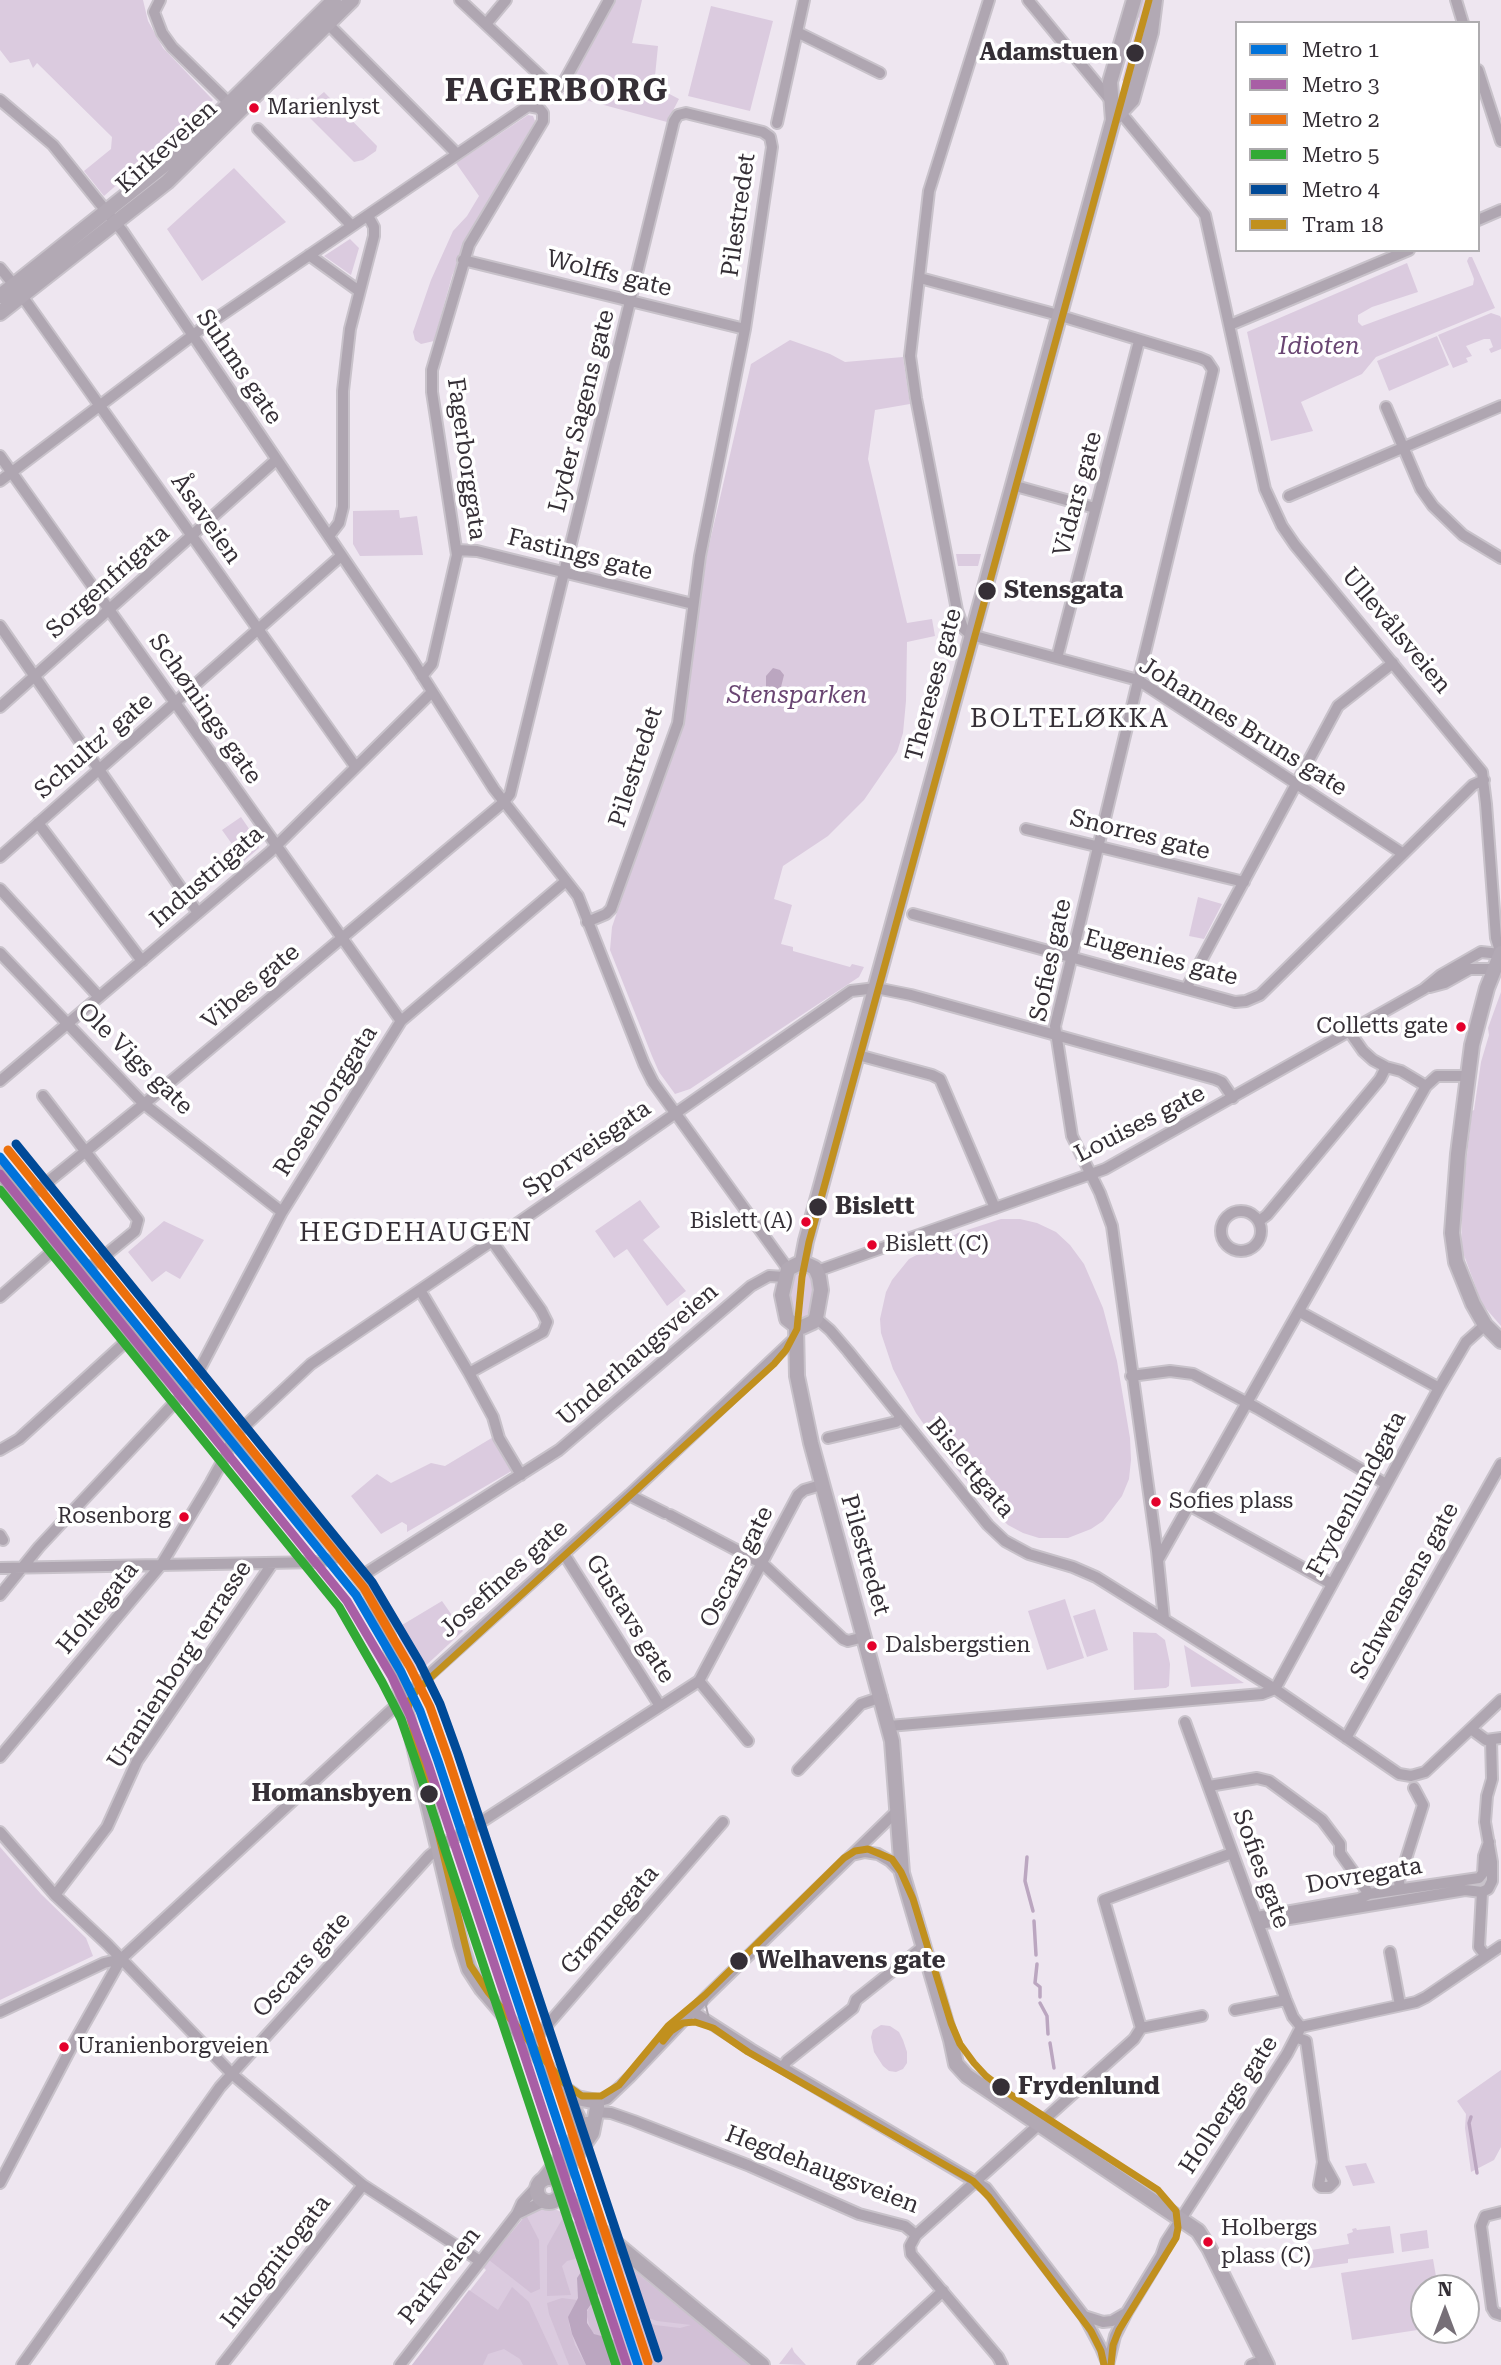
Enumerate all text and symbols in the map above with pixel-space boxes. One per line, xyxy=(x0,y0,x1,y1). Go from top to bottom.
legend xyxy=(1235,21,1480,252)
text: Metro 1 xyxy=(1302,38,1380,62)
place label: Adamstuen xyxy=(979,39,1118,67)
marker: Adamstuen xyxy=(1124,42,1146,64)
district label: FAGERBORG xyxy=(446,73,668,111)
text: Metro 3 xyxy=(1302,73,1380,97)
street label: Kirkeveien xyxy=(111,94,223,200)
place label: Marienlyst xyxy=(267,95,380,121)
marker: Marienlyst xyxy=(247,101,261,115)
text: Metro 2 xyxy=(1302,108,1380,132)
text: Metro 5 xyxy=(1302,143,1380,167)
street label: Pilestredet xyxy=(716,151,762,279)
text: Metro 4 xyxy=(1302,178,1380,202)
text: Tram 18 xyxy=(1302,213,1384,237)
street label: Wolffs gate xyxy=(543,245,675,303)
street label: Suhms gate xyxy=(190,304,288,430)
street label: Lyder Sagens gate xyxy=(543,307,621,515)
park label: Idioten xyxy=(1278,333,1360,361)
street label: Fagerborggata xyxy=(440,376,492,542)
street label: Vidars gate xyxy=(1048,428,1108,560)
street label: Åsaveien xyxy=(164,468,248,570)
street label: Sorgenfrigata xyxy=(40,519,176,645)
street label: Fastings gate xyxy=(504,523,656,587)
street label: Ullevålsveien xyxy=(1335,562,1457,700)
place label: Stensgata xyxy=(1004,577,1123,605)
marker: Stensgata xyxy=(976,580,998,602)
street label: Thereses gate xyxy=(900,605,968,765)
street label: Schønings gate xyxy=(142,628,268,790)
street label: Johannes Bruns gate xyxy=(1134,651,1352,803)
park label: Stensparken xyxy=(727,682,867,710)
street label: Schultz’ gate xyxy=(29,687,159,805)
street label: Pilestredet xyxy=(603,703,669,831)
district label: BOLTELØKKA xyxy=(971,703,1169,735)
street label: Snorres gate xyxy=(1067,804,1213,866)
street label: Industrigata xyxy=(144,820,270,934)
street label: Sofies gate xyxy=(1024,896,1078,1024)
street label: Eugenies gate xyxy=(1081,924,1241,992)
street label: Vibes gate xyxy=(196,938,306,1036)
street label: Ole Vigs gate xyxy=(71,997,199,1121)
place label: Colletts gate xyxy=(1316,1014,1448,1040)
street label: Rosenborggata xyxy=(268,1020,384,1182)
marker: Colletts gate xyxy=(1454,1020,1468,1034)
street label: Louises gate xyxy=(1070,1079,1210,1169)
street label: Sporveisgata xyxy=(518,1094,656,1204)
place label: Bislett xyxy=(835,1193,914,1221)
marker: Bislett xyxy=(807,1196,829,1218)
place label: Bislett (A) xyxy=(690,1209,793,1235)
marker: Bislett (A) xyxy=(799,1215,813,1229)
district label: HEGDEHAUGEN xyxy=(300,1217,532,1249)
place label: Bislett (C) xyxy=(885,1232,989,1258)
marker: Bislett (C) xyxy=(865,1238,879,1252)
street label: Underhaugsveien xyxy=(552,1277,724,1433)
street label: Frydenlundgata xyxy=(1301,1406,1413,1582)
street label: Bislettgata xyxy=(920,1412,1020,1524)
place label: Sofies plass xyxy=(1169,1489,1293,1515)
street label: Pilestredet xyxy=(834,1491,896,1619)
marker: Sofies plass xyxy=(1149,1495,1163,1509)
street label: Schwensens gate xyxy=(1345,1498,1465,1684)
street label: Oscars gate xyxy=(694,1502,780,1632)
place label: Rosenborg xyxy=(57,1504,171,1530)
marker: Rosenborg xyxy=(177,1510,191,1524)
street label: Josefines gate xyxy=(434,1514,574,1644)
street label: Gustavs gate xyxy=(579,1549,681,1689)
street label: Holtegata xyxy=(51,1556,145,1660)
street label: Uranienborg terrasse xyxy=(102,1556,258,1774)
place label: Dalsbergstien xyxy=(885,1633,1030,1659)
marker: Dalsbergstien xyxy=(865,1639,879,1653)
place label: Homansbyen xyxy=(252,1780,412,1808)
marker: Homansbyen xyxy=(418,1783,440,1805)
street label: Sofies gate xyxy=(1226,1806,1296,1932)
street label: Dovregata xyxy=(1304,1852,1424,1900)
street label: Grønnegata xyxy=(555,1860,665,1980)
street label: Oscars gate xyxy=(247,1906,357,2024)
place label: Welhavens gate xyxy=(756,1947,945,1975)
marker: Welhavens gate xyxy=(728,1950,750,1972)
street label: Holbergs gate xyxy=(1174,2030,1284,2180)
place label: Uranienborgveien xyxy=(77,2034,269,2060)
marker: Uranienborgveien xyxy=(57,2040,71,2054)
place label: Frydenlund xyxy=(1018,2073,1160,2101)
marker: Frydenlund xyxy=(990,2076,1012,2098)
street label: Hegdehaugsveien xyxy=(721,2120,923,2220)
street label: Inkognitogata xyxy=(215,2190,337,2334)
place label: Holbergs plass (C) xyxy=(1221,2216,1317,2268)
street label: Parkveien xyxy=(393,2222,487,2330)
marker: Holbergs plass (C) xyxy=(1201,2235,1215,2249)
north arrow xyxy=(1410,2274,1480,2344)
text: N xyxy=(1438,2278,1452,2301)

